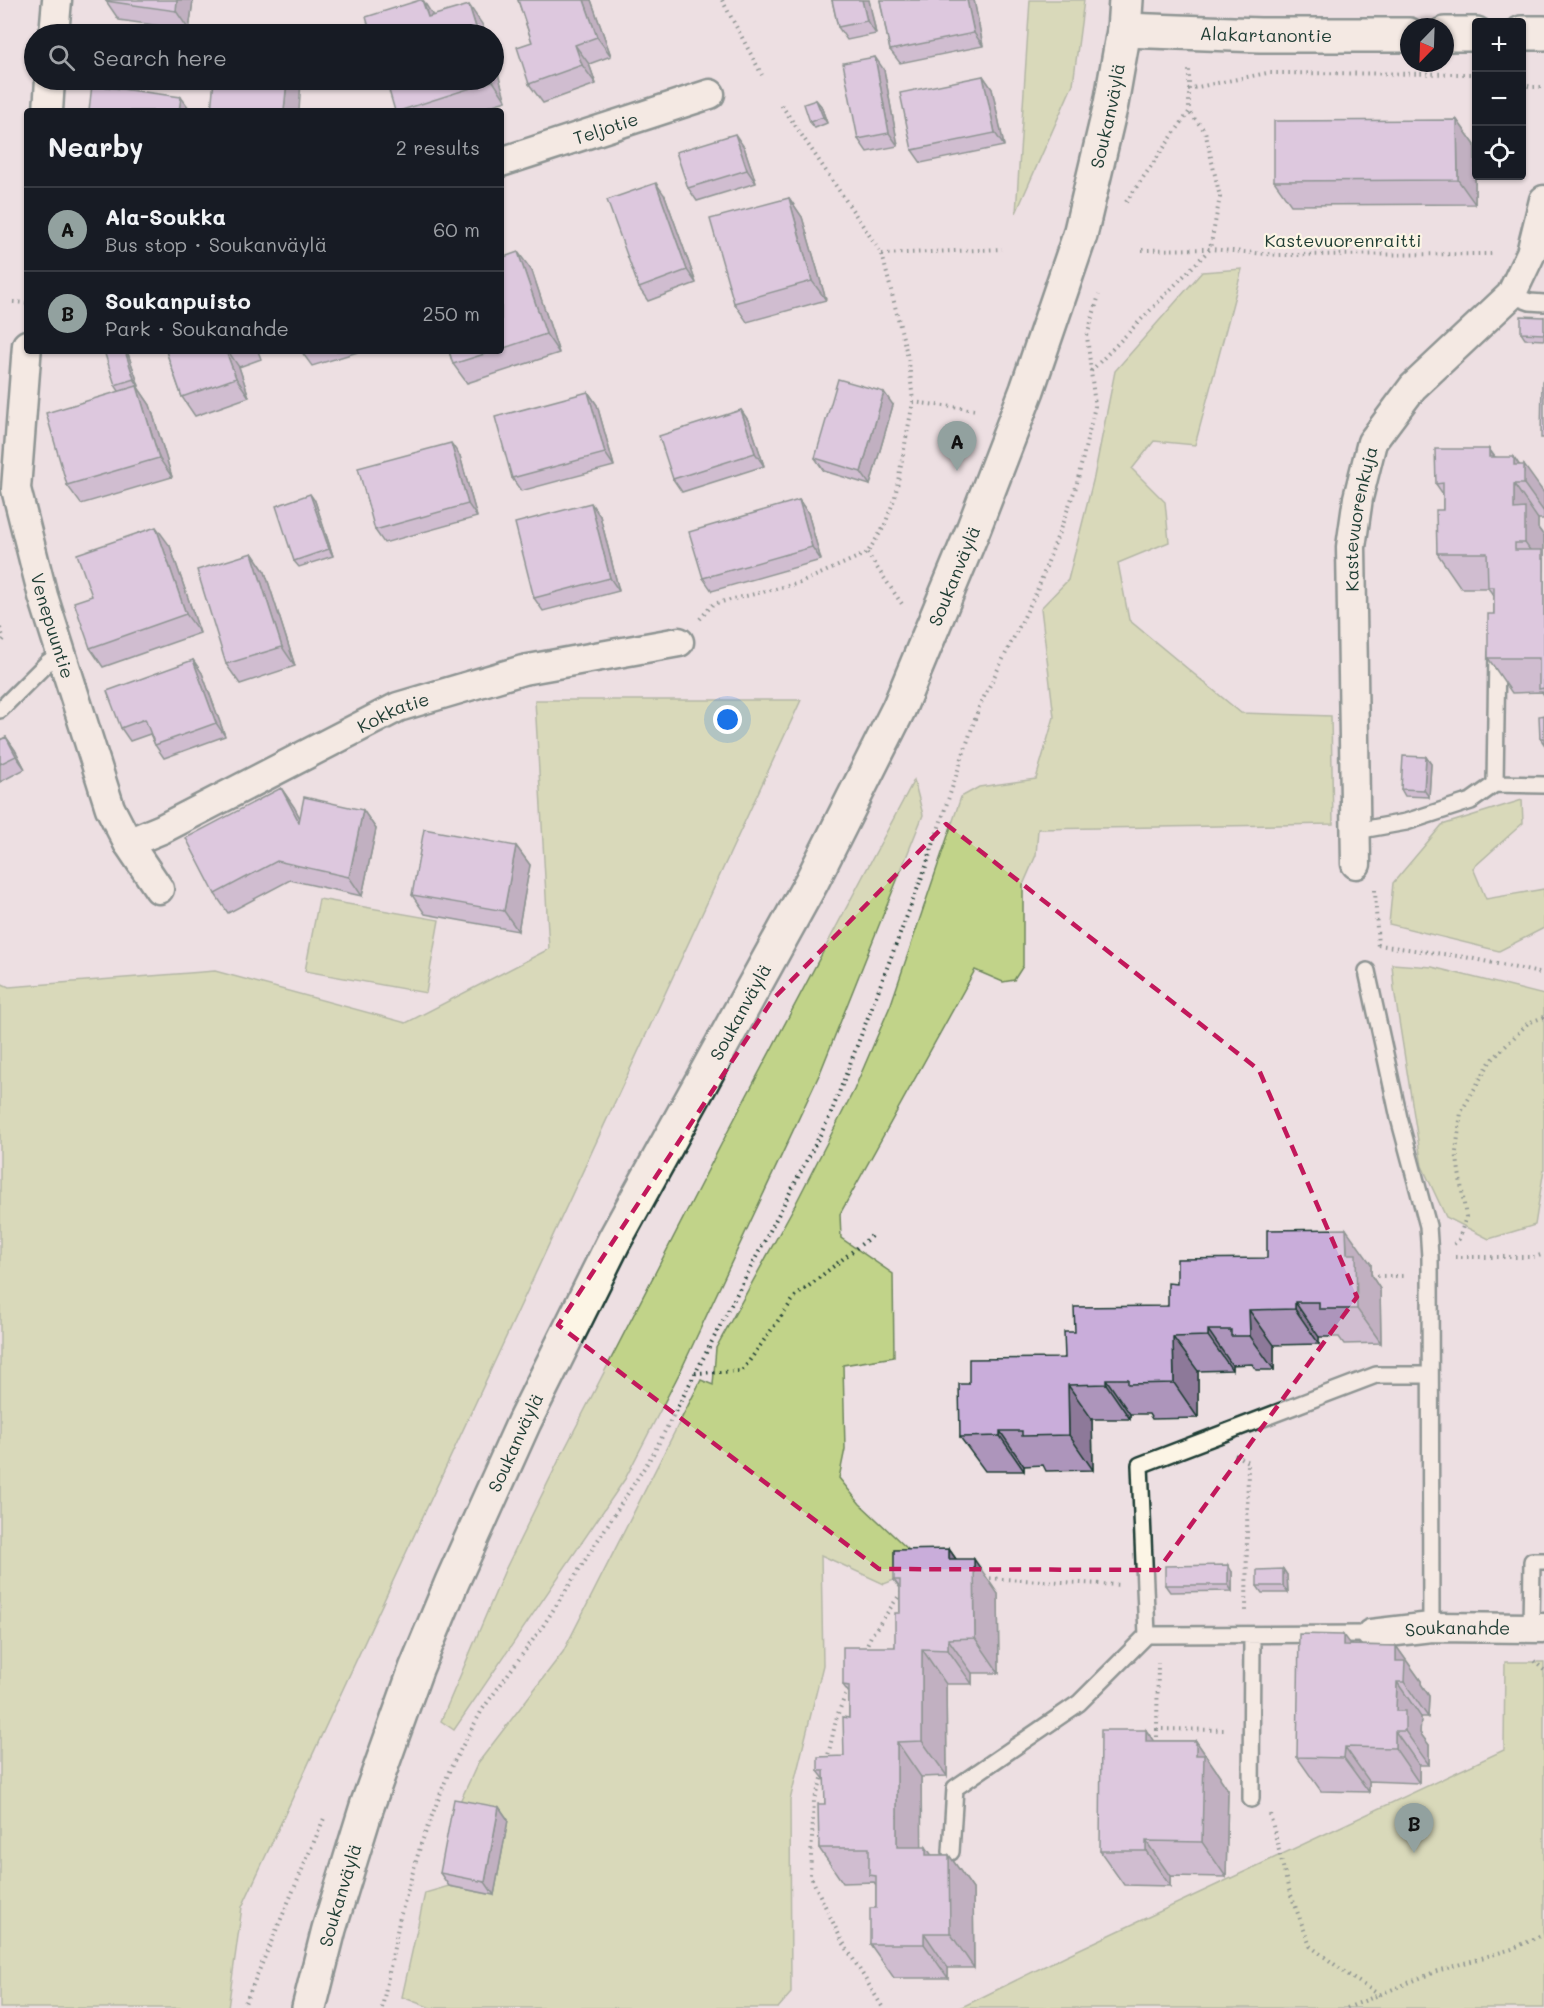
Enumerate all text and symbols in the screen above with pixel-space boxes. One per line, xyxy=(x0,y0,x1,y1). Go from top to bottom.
north arrow xyxy=(1400,18,1454,72)
map controls xyxy=(1472,18,1526,180)
button: + xyxy=(1472,18,1526,72)
street label: Alakartanontie xyxy=(1199,21,1332,47)
search box xyxy=(24,24,504,90)
icon: search xyxy=(45,41,78,74)
text: Search here xyxy=(93,43,227,72)
street label: Soukanväylä xyxy=(1084,61,1130,171)
button: − xyxy=(1472,72,1526,126)
street label: Teljotie xyxy=(570,106,641,150)
button: locate xyxy=(1472,126,1526,180)
text: Nearby xyxy=(48,130,143,164)
text: 2 results xyxy=(396,134,480,160)
text: Ala-Soukka xyxy=(105,202,226,231)
text: A xyxy=(61,216,74,242)
text: 60 m xyxy=(433,216,480,242)
street label: Kastevuorenraitti xyxy=(1264,228,1422,252)
text: Bus stop · Soukanväylä xyxy=(105,231,327,257)
text: Soukanpuisto xyxy=(105,286,251,315)
text: B xyxy=(61,300,74,326)
text: 250 m xyxy=(423,300,480,326)
text: Park · Soukanahde xyxy=(105,315,289,341)
pin: A xyxy=(938,422,976,471)
street label: Kastevuorenkuja xyxy=(1339,444,1382,592)
street label: Soukanväylä xyxy=(922,522,985,630)
street label: Venepuuntie xyxy=(26,570,80,681)
street label: Kokkatie xyxy=(353,686,432,738)
your location xyxy=(713,705,742,734)
street label: Soukanväylä xyxy=(704,959,776,1064)
street label: Soukanväylä xyxy=(482,1389,549,1496)
street label: Soukanahde xyxy=(1404,1615,1510,1642)
pin: B xyxy=(1394,1804,1434,1853)
street label: Soukanväylä xyxy=(313,1841,367,1949)

